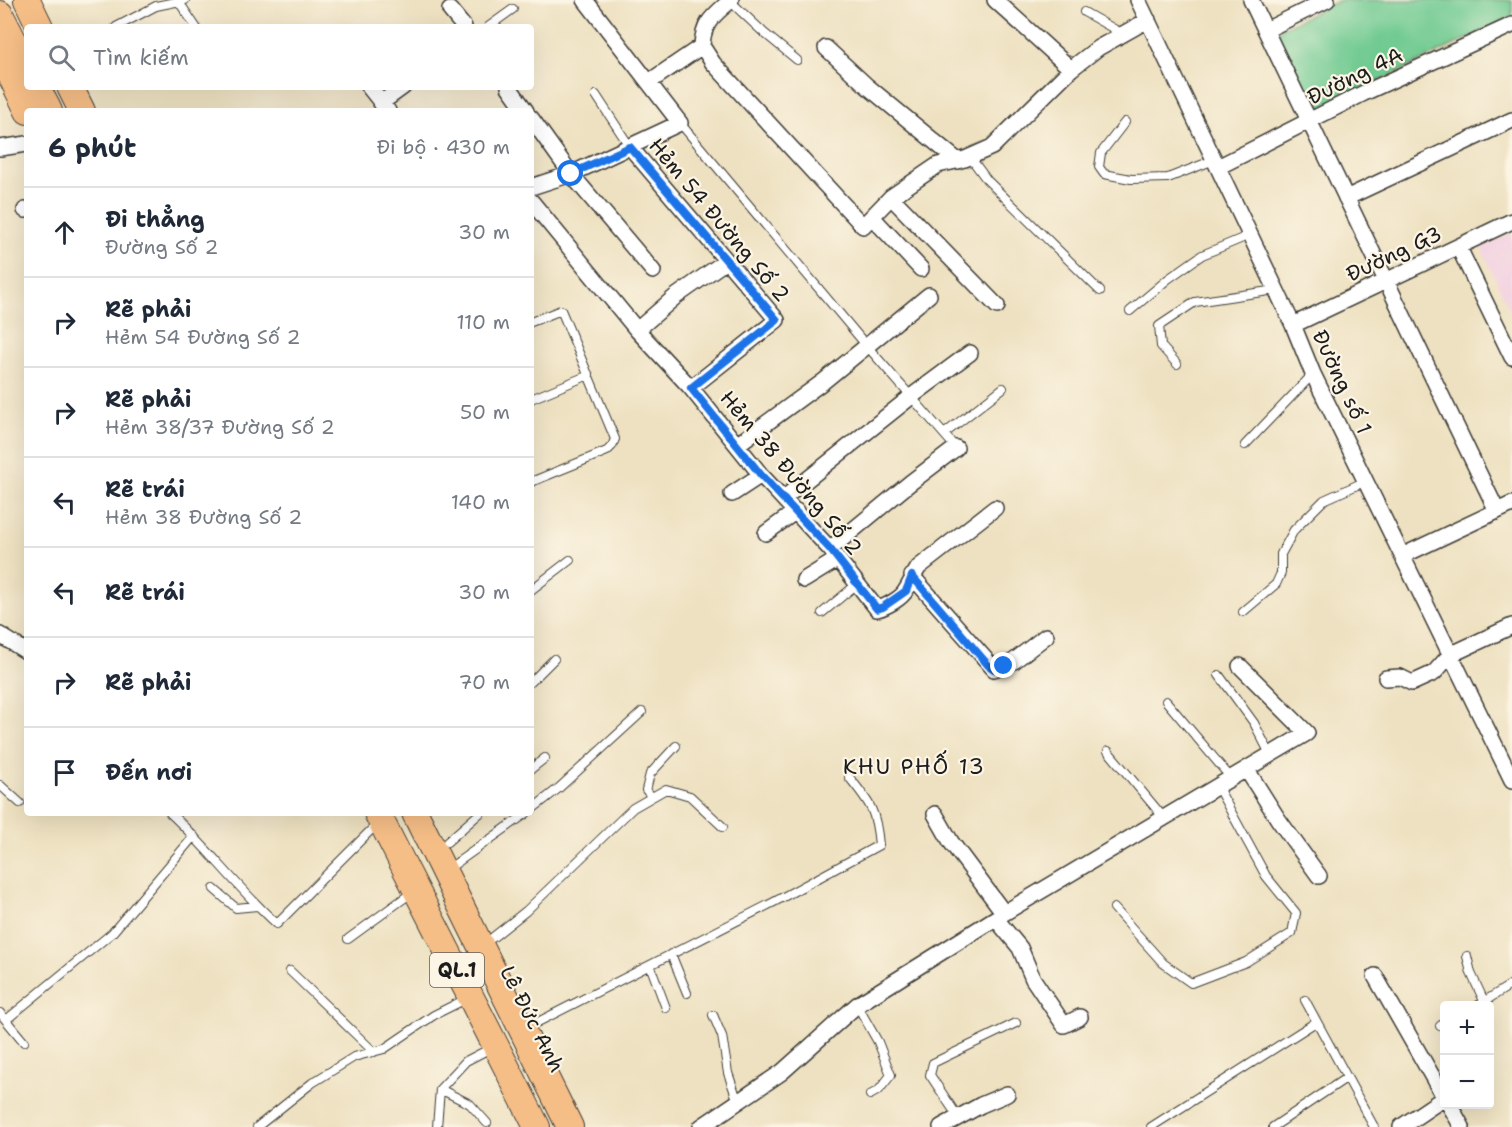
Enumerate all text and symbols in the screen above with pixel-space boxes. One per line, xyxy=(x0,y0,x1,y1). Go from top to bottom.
search box xyxy=(24,24,534,90)
icon: search xyxy=(45,41,78,74)
street label: Đường 4A xyxy=(1303,41,1407,111)
text: Tìm kiếm xyxy=(93,43,189,72)
text: 6 phút xyxy=(48,130,137,165)
street label: Hẻm 54 Đường Số 2 xyxy=(642,132,796,308)
text: Đi bộ · 430 m xyxy=(377,134,510,160)
route start xyxy=(557,160,583,186)
text: Đi thẳng xyxy=(105,205,205,234)
icon: ahead xyxy=(48,216,81,249)
text: 30 m xyxy=(458,219,510,245)
street label: Đường G3 xyxy=(1342,220,1446,288)
text: Đường Số 2 xyxy=(105,234,218,260)
text: Rẽ phải xyxy=(105,295,191,324)
icon: right xyxy=(48,306,81,339)
text: 110 m xyxy=(456,309,510,335)
text: Hẻm 54 Đường Số 2 xyxy=(105,324,301,350)
street label: Đường số 1 xyxy=(1306,325,1378,439)
text: Rẽ phải xyxy=(105,385,191,414)
street label: Hẻm 38 Đường Số 2 xyxy=(714,385,868,561)
icon: right xyxy=(48,396,81,429)
text: 50 m xyxy=(460,399,510,425)
text: Hẻm 38/37 Đường Số 2 xyxy=(105,414,335,440)
text: Rẽ trái xyxy=(105,475,185,504)
icon: left xyxy=(48,486,81,519)
text: 140 m xyxy=(451,489,510,515)
text: Hẻm 38 Đường Số 2 xyxy=(105,504,302,530)
icon: left xyxy=(48,576,81,609)
text: Rẽ trái xyxy=(105,578,185,607)
text: 30 m xyxy=(458,579,510,605)
route end xyxy=(990,652,1016,678)
icon: right xyxy=(48,666,81,699)
text: Rẽ phải xyxy=(105,668,191,697)
text: 70 m xyxy=(458,669,510,695)
district label: KHU PHỐ 13 xyxy=(843,750,985,781)
icon: arrive xyxy=(48,756,81,789)
text: Đến nơi xyxy=(105,758,192,787)
road number: QL.1 xyxy=(430,953,484,987)
street label: Lê Đức Anh xyxy=(493,961,571,1077)
map controls xyxy=(1440,1001,1494,1109)
button: + xyxy=(1440,1001,1494,1055)
button: − xyxy=(1440,1055,1494,1109)

